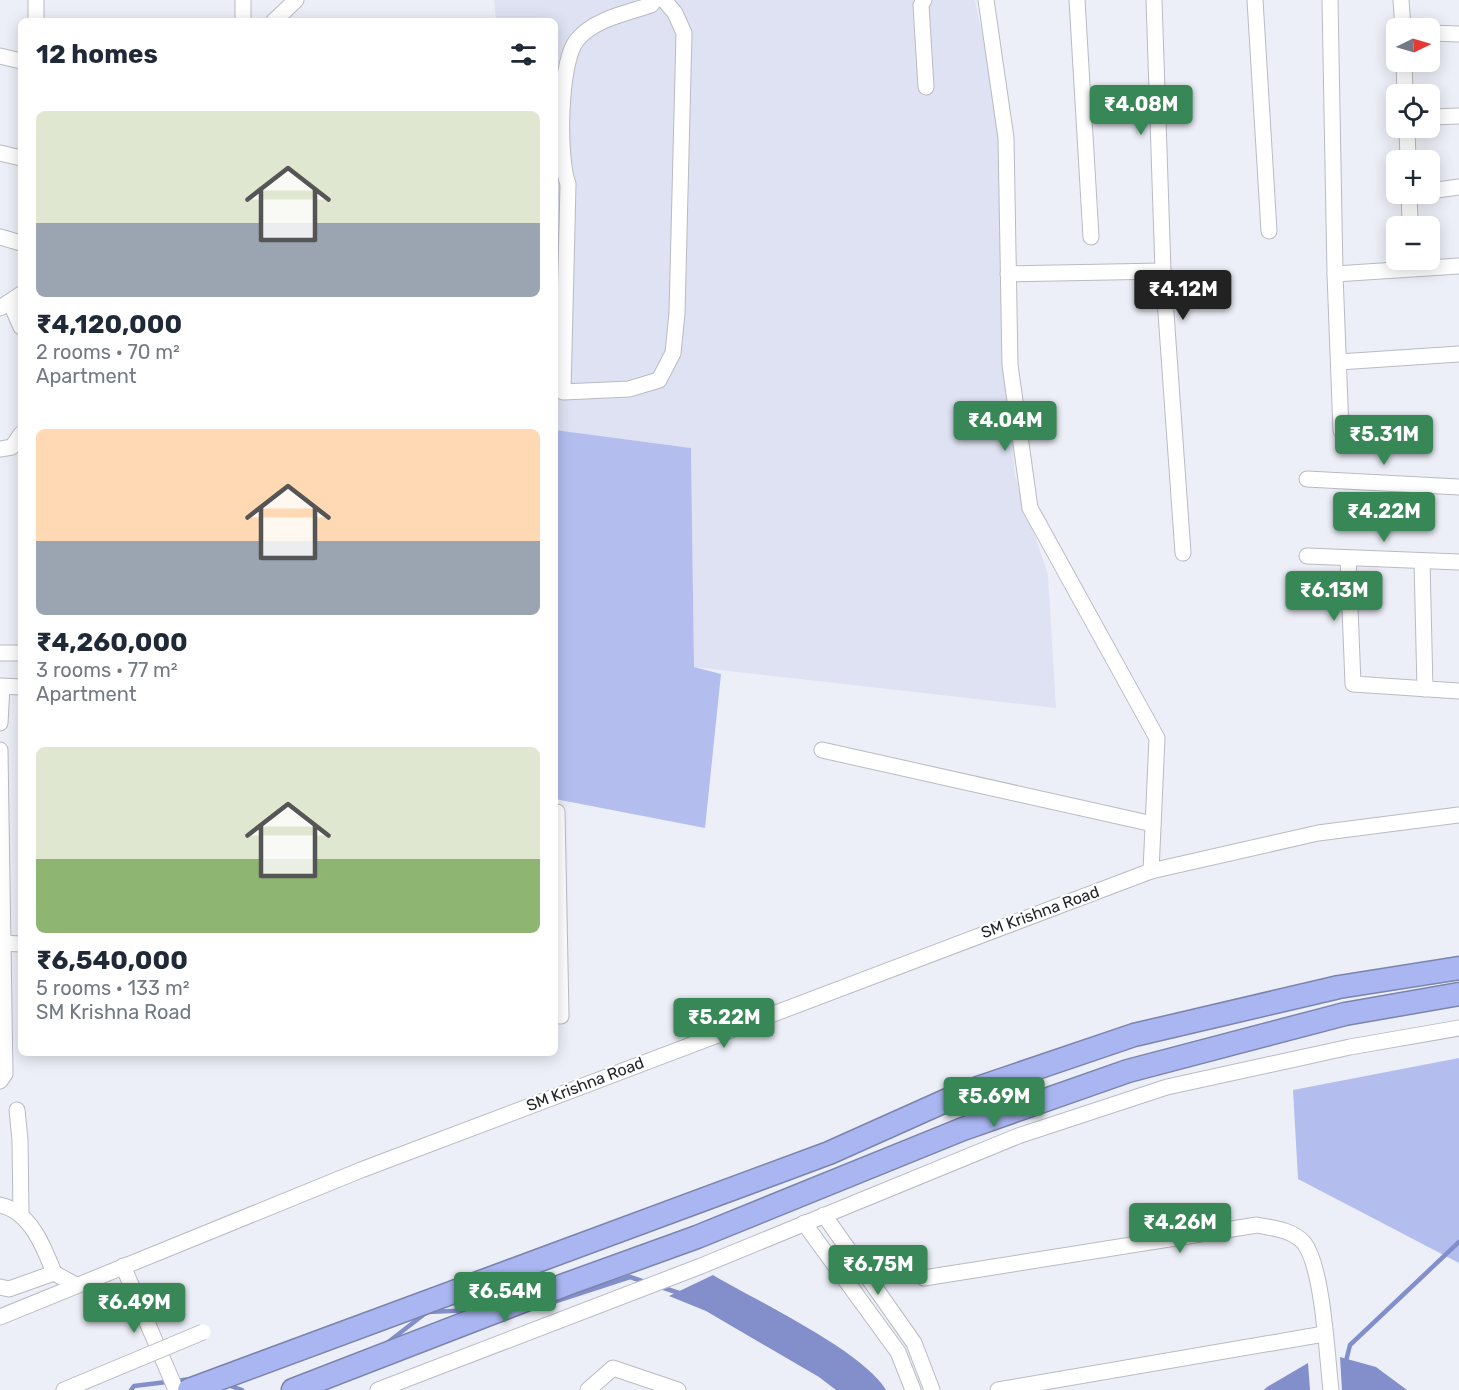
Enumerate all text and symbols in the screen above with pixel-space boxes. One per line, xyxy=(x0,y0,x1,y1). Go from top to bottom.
north arrow xyxy=(1386,18,1440,72)
map controls xyxy=(1386,18,1440,270)
icon: filters xyxy=(507,38,540,71)
text: 12 homes xyxy=(36,39,158,70)
button: locate xyxy=(1386,84,1440,138)
pin: ₹4.08M xyxy=(1092,85,1190,136)
text: ₹4.08M xyxy=(1104,92,1178,116)
icon: home xyxy=(234,150,342,258)
button: + xyxy=(1386,150,1440,204)
button: − xyxy=(1386,216,1440,270)
pin: ₹4.12M xyxy=(1134,270,1232,321)
text: ₹4.12M xyxy=(1148,277,1218,301)
text: ₹4,120,000 xyxy=(36,309,182,340)
text: 2 rooms · 70 m² xyxy=(36,340,180,364)
text: Apartment xyxy=(36,364,137,388)
pin: ₹4.04M xyxy=(956,401,1054,452)
text: ₹4.04M xyxy=(968,408,1042,432)
pin: ₹5.31M xyxy=(1335,415,1433,466)
text: ₹5.31M xyxy=(1349,422,1419,446)
icon: home xyxy=(234,468,342,576)
pin: ₹4.22M xyxy=(1335,492,1433,543)
text: ₹4.22M xyxy=(1347,499,1421,523)
pin: ₹6.13M xyxy=(1285,571,1383,622)
text: ₹6.13M xyxy=(1299,578,1369,602)
text: ₹4,260,000 xyxy=(36,627,188,658)
text: 3 rooms · 77 m² xyxy=(36,658,178,682)
text: Apartment xyxy=(36,682,137,706)
icon: home xyxy=(234,786,342,894)
street label: SM Krishna Road xyxy=(978,882,1102,942)
text: ₹6,540,000 xyxy=(36,945,188,976)
text: 5 rooms · 133 m² xyxy=(36,976,190,1000)
pin: ₹5.22M xyxy=(675,998,773,1049)
text: SM Krishna Road xyxy=(36,1000,192,1024)
text: ₹5.22M xyxy=(687,1005,761,1029)
street label: SM Krishna Road xyxy=(524,1053,646,1115)
pin: ₹5.69M xyxy=(945,1077,1043,1128)
text: ₹5.69M xyxy=(958,1084,1030,1108)
pin: ₹4.26M xyxy=(1131,1203,1229,1254)
text: ₹4.26M xyxy=(1143,1210,1217,1234)
pin: ₹6.75M xyxy=(829,1245,927,1296)
text: ₹6.75M xyxy=(842,1252,914,1276)
pin: ₹6.54M xyxy=(456,1272,554,1323)
text: ₹6.54M xyxy=(468,1279,542,1303)
pin: ₹6.49M xyxy=(85,1283,183,1334)
text: ₹6.49M xyxy=(97,1290,171,1314)

